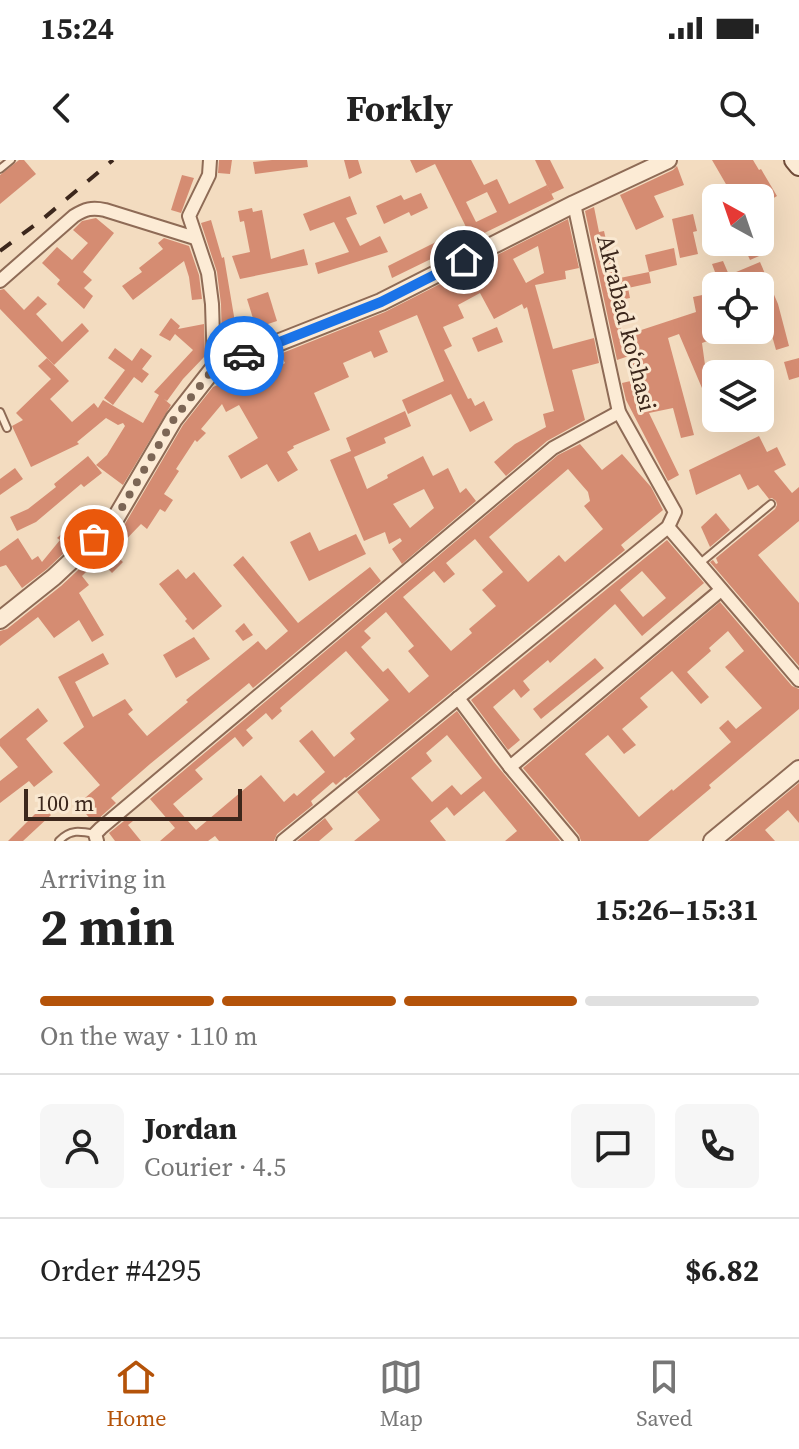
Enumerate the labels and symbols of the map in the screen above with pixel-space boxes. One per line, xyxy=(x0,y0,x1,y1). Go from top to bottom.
north arrow xyxy=(702,184,774,256)
pin xyxy=(430,226,498,294)
street label: Akrabad koʻchasi xyxy=(589,231,665,415)
courier xyxy=(204,316,284,396)
pin xyxy=(60,505,128,573)
scale bar xyxy=(24,785,242,821)

